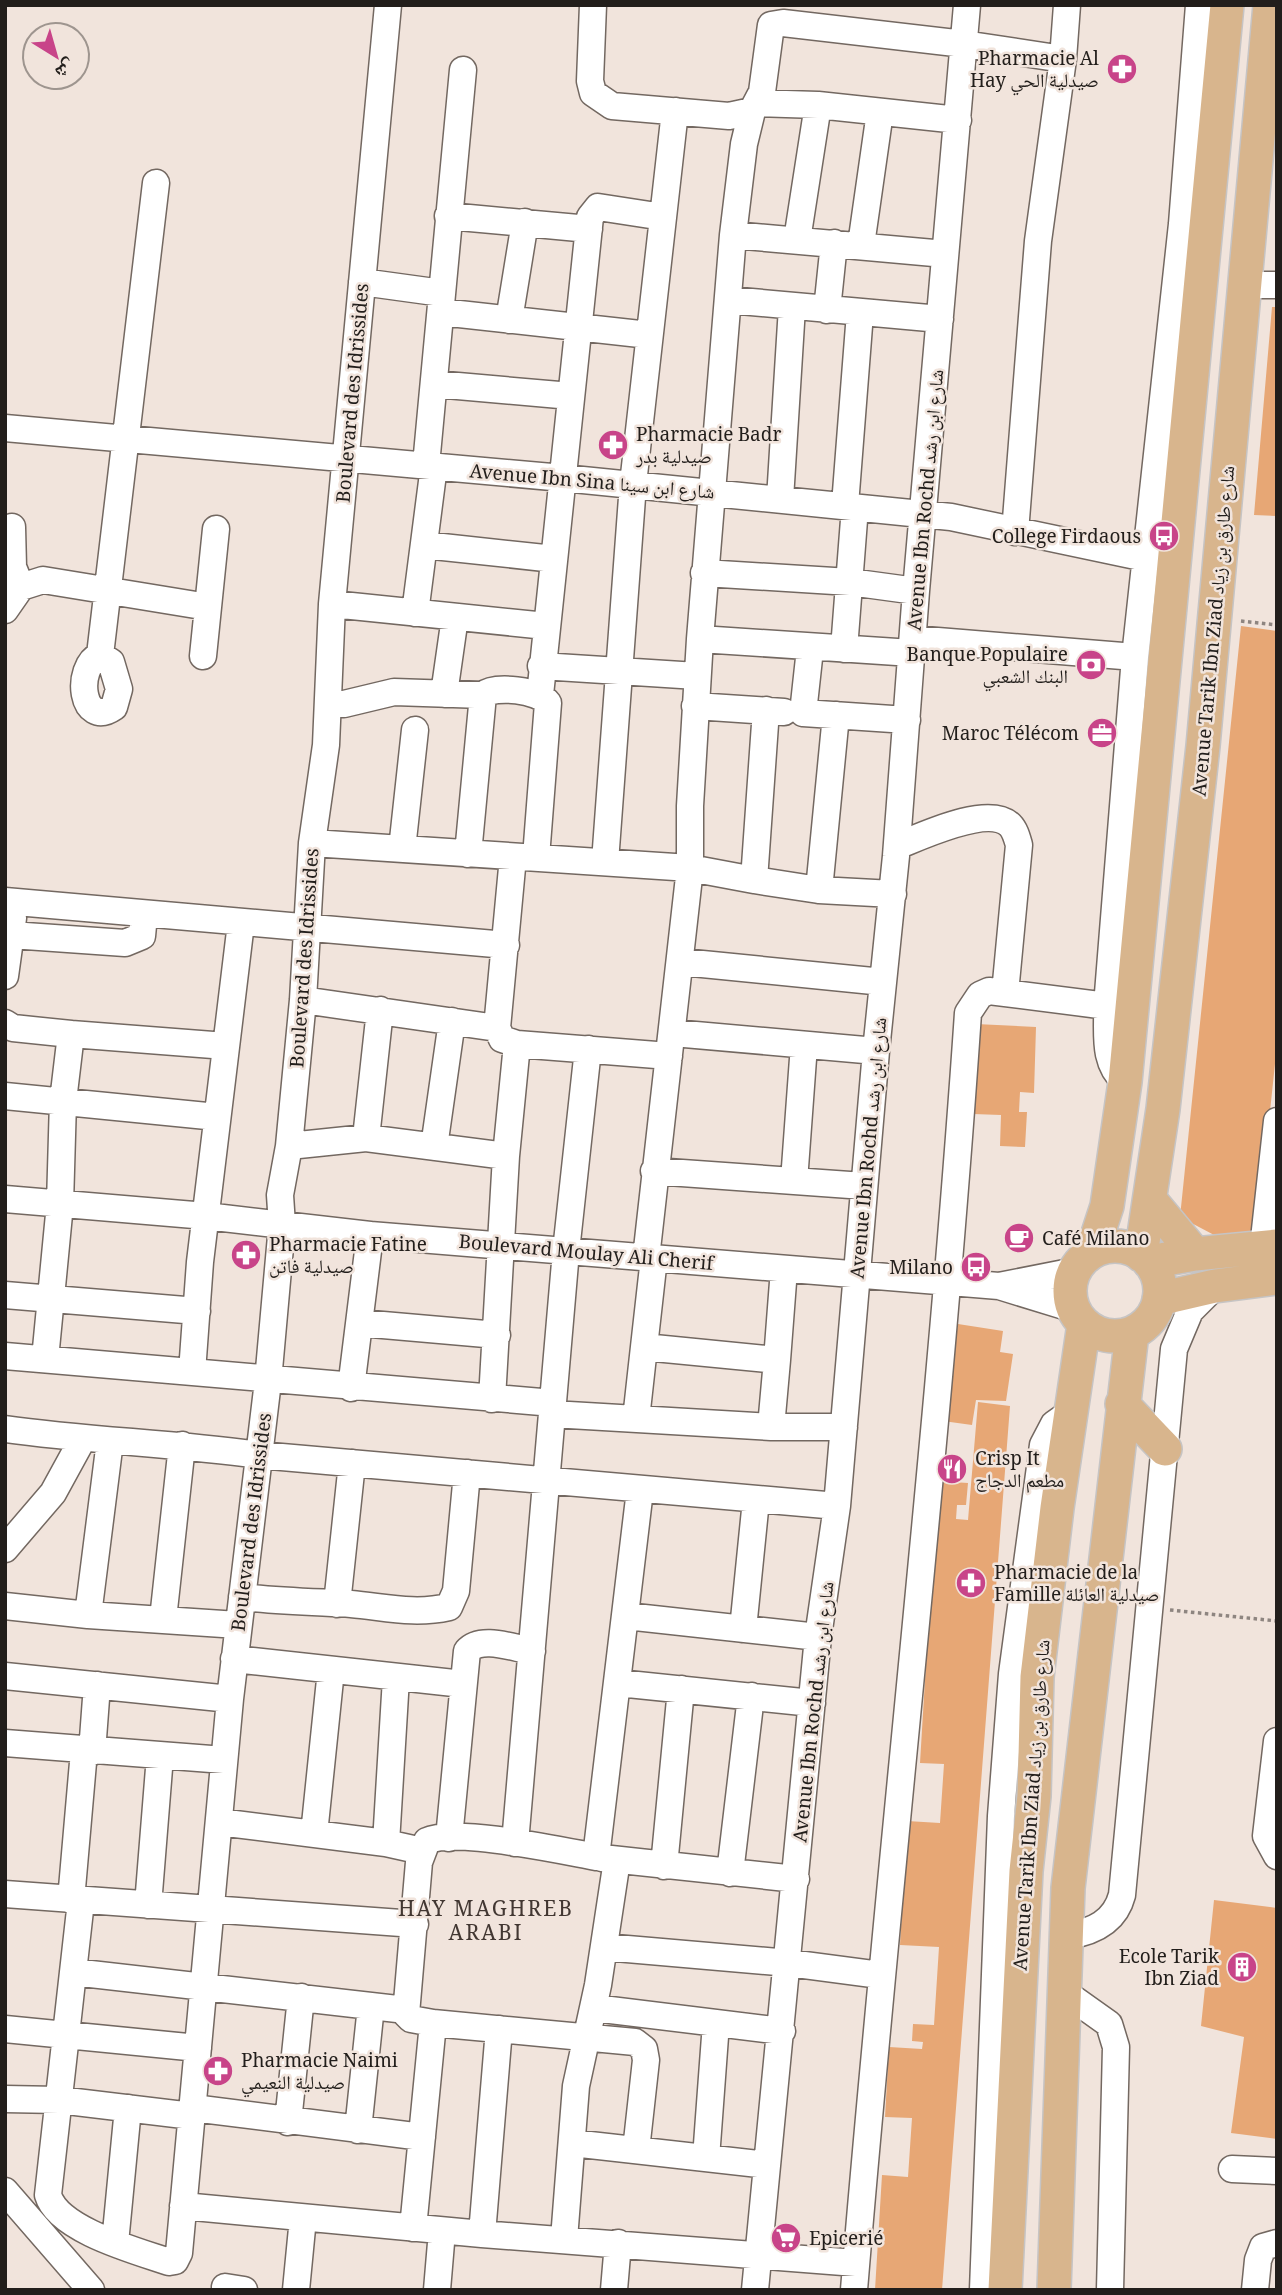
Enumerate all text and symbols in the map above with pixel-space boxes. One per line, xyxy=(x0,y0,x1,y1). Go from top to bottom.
north arrow xyxy=(21,21,91,91)
place label: Pharmacie Al Hay صيدلية الحي xyxy=(970,45,1099,99)
text: ش xyxy=(47,48,82,86)
pharmacy icon: Pharmacie Al Hay صيدلية الحي xyxy=(1105,52,1139,86)
street label: Boulevard des Idrissides xyxy=(329,282,381,504)
street label: Avenue Ibn Rochd شارع ابن رشد xyxy=(901,368,955,632)
place label: Pharmacie Badr صيدلية بدر xyxy=(635,421,781,475)
pharmacy icon: Pharmacie Badr صيدلية بدر xyxy=(596,428,630,462)
street label: Avenue Ibn Sina شارع ابن سينا xyxy=(468,457,716,511)
street label: Avenue Tarik Ibn Ziad شارع طارق بن زياد xyxy=(1186,465,1246,798)
bus stop icon: College Firdaous xyxy=(1147,519,1181,553)
place label: College Firdaous xyxy=(992,523,1141,555)
place label: Banque Populaire البنك الشعبي xyxy=(907,641,1068,695)
bank icon: Banque Populaire البنك الشعبي xyxy=(1074,648,1108,682)
office icon: Maroc Télécom xyxy=(1085,716,1119,750)
place label: Maroc Télécom xyxy=(942,720,1079,752)
street label: Boulevard des Idrissides xyxy=(283,847,331,1069)
street label: Avenue Ibn Rochd شارع ابن رشد xyxy=(844,1016,898,1280)
cafe icon: Café Milano xyxy=(1002,1221,1036,1255)
place label: Café Milano xyxy=(1042,1225,1149,1257)
street label: Boulevard Moulay Ali Cherif xyxy=(457,1228,716,1282)
place label: Pharmacie Fatine صيدلية فاتن xyxy=(269,1231,427,1285)
pharmacy icon: Pharmacie Fatine صيدلية فاتن xyxy=(229,1238,263,1272)
bus stop icon: Milano xyxy=(959,1250,993,1284)
place label: Milano xyxy=(889,1254,953,1286)
street label: Boulevard des Idrissides xyxy=(225,1411,283,1633)
place label: Crisp It مطعم الدجاج xyxy=(975,1445,1064,1499)
restaurant icon: Crisp It مطعم الدجاج xyxy=(935,1452,969,1486)
place label: Pharmacie de la Famille صيدلية العائلة xyxy=(994,1559,1159,1613)
pharmacy icon: Pharmacie de la Famille صيدلية العائلة xyxy=(954,1566,988,1600)
street label: Avenue Ibn Rochd شارع ابن رشد xyxy=(786,1580,846,1844)
street label: Avenue Tarik Ibn Ziad شارع طارق بن زياد xyxy=(1006,1639,1062,1972)
district label: HAY MAGHREB ARABI xyxy=(398,1894,574,1953)
place label: Ecole Tarik Ibn Ziad xyxy=(1119,1943,1220,1997)
building icon: Ecole Tarik Ibn Ziad xyxy=(1225,1950,1259,1984)
place label: Pharmacie Naimi صيدلية النعيمي xyxy=(241,2047,398,2101)
pharmacy icon: Pharmacie Naimi صيدلية النعيمي xyxy=(201,2054,235,2088)
supermarket icon: Epicerié xyxy=(769,2221,803,2255)
place label: Epicerié xyxy=(809,2225,883,2257)

